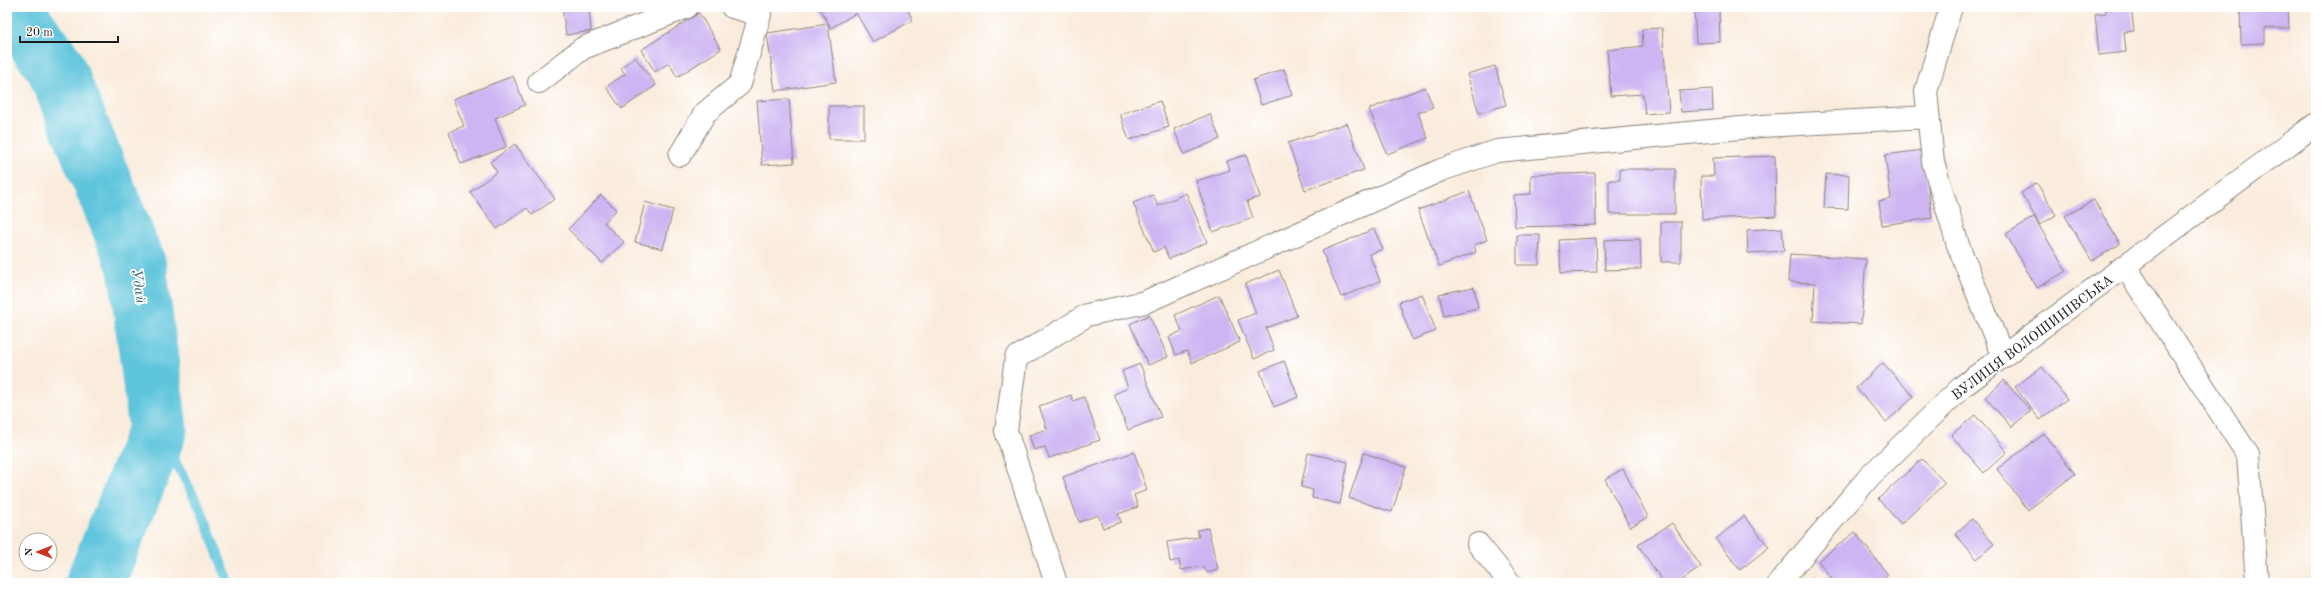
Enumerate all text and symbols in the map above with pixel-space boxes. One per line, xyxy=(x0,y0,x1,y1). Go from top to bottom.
scale bar xyxy=(20,18,118,44)
text: 20 m xyxy=(26,27,53,39)
water label: Удай xyxy=(127,267,148,305)
street label: ВУЛИЦЯ ВОЛОШИНІВСЬКА xyxy=(1949,272,2116,403)
north arrow xyxy=(18,532,58,572)
text: N xyxy=(24,547,35,556)

